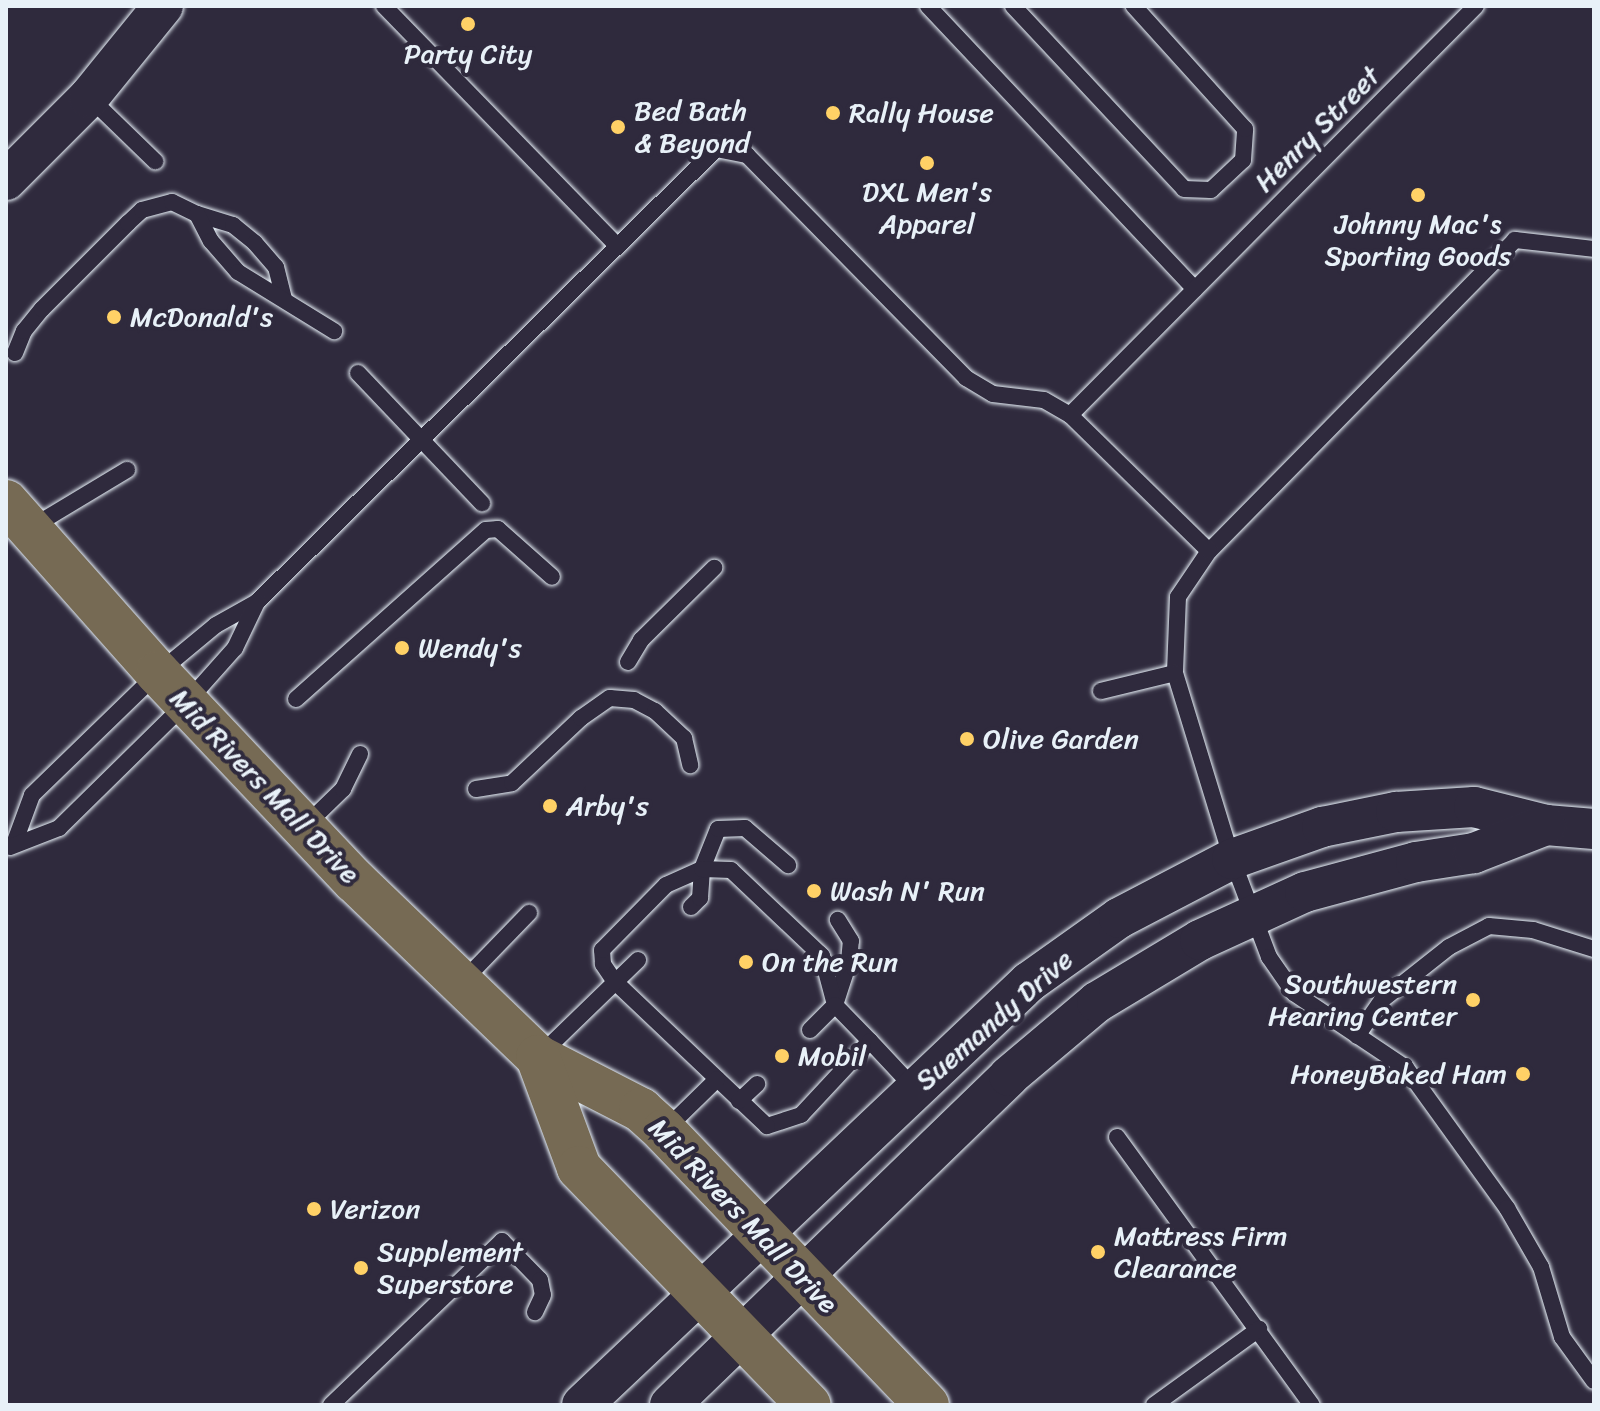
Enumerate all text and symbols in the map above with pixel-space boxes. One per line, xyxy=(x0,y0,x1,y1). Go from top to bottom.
marker: Party City xyxy=(459,15,477,33)
place label: Party City xyxy=(404,37,532,71)
street label: Henry Street xyxy=(1247,59,1387,199)
place label: Bed Bath & Beyond xyxy=(634,94,750,160)
place label: Rally House xyxy=(849,96,993,130)
marker: Rally House xyxy=(824,104,842,122)
marker: Bed Bath & Beyond xyxy=(609,118,627,136)
marker: DXL Men's Apparel xyxy=(918,154,936,172)
place label: DXL Men's Apparel xyxy=(862,175,992,241)
marker: Johnny Mac's Sporting Goods xyxy=(1409,186,1427,204)
place label: Johnny Mac's Sporting Goods xyxy=(1324,207,1512,273)
place label: McDonald's xyxy=(130,300,273,334)
marker: McDonald's xyxy=(105,308,123,326)
place label: Wendy's xyxy=(418,631,522,665)
marker: Wendy's xyxy=(393,639,411,657)
street label: Mid Rivers Mall Drive xyxy=(163,681,367,891)
place label: Olive Garden xyxy=(983,722,1139,756)
marker: Olive Garden xyxy=(958,730,976,748)
place label: Arby's xyxy=(566,789,649,823)
marker: Arby's xyxy=(541,797,559,815)
place label: Wash N' Run xyxy=(830,874,985,908)
marker: Wash N' Run xyxy=(805,882,823,900)
street label: Suemandy Drive xyxy=(908,943,1080,1097)
place label: On the Run xyxy=(762,945,898,979)
marker: On the Run xyxy=(737,953,755,971)
place label: Southwestern Hearing Center xyxy=(1268,967,1457,1033)
marker: Southwestern Hearing Center xyxy=(1464,991,1482,1009)
place label: Mobil xyxy=(798,1039,866,1073)
marker: Mobil xyxy=(773,1047,791,1065)
place label: HoneyBaked Ham xyxy=(1290,1057,1507,1091)
marker: HoneyBaked Ham xyxy=(1514,1065,1532,1083)
street label: Mid Rivers Mall Drive xyxy=(641,1111,845,1321)
place label: Verizon xyxy=(330,1192,420,1226)
marker: Verizon xyxy=(305,1200,323,1218)
place label: Mattress Firm Clearance xyxy=(1114,1219,1288,1285)
place label: Supplement Superstore xyxy=(377,1235,523,1301)
marker: Mattress Firm Clearance xyxy=(1089,1243,1107,1261)
marker: Supplement Superstore xyxy=(352,1259,370,1277)

